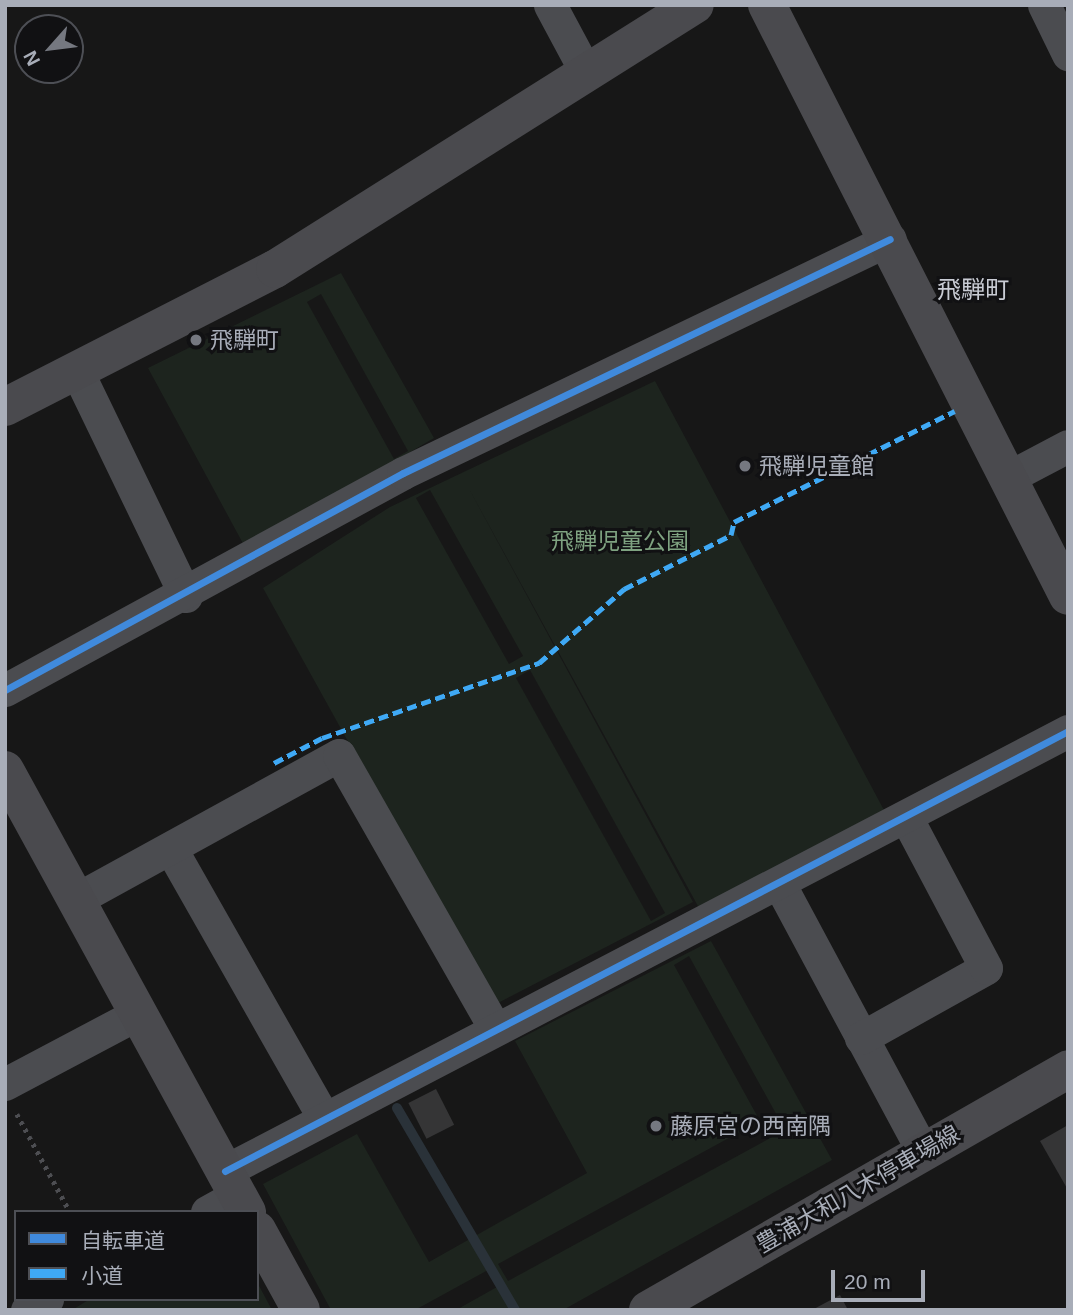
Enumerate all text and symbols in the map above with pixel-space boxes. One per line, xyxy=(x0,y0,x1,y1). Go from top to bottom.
north arrow xyxy=(14,14,84,84)
text: N xyxy=(19,47,44,69)
district label: 飛騨町 xyxy=(937,276,1009,304)
place label: 飛騨町 xyxy=(210,326,279,354)
marker: 飛騨町 xyxy=(188,332,204,348)
place label: 飛騨児童館 xyxy=(759,452,874,480)
marker: 飛騨児童館 xyxy=(737,458,753,474)
park label: 飛騨児童公園 xyxy=(551,527,689,555)
place label: 藤原宮の西南隅 xyxy=(670,1112,831,1140)
marker: 藤原宮の西南隅 xyxy=(648,1118,664,1134)
street label: 豊浦大和八木停車場線 xyxy=(752,1120,964,1258)
legend xyxy=(14,1210,259,1301)
text: 自転車道 xyxy=(81,1229,165,1252)
scale bar xyxy=(835,1256,930,1300)
text: 小道 xyxy=(81,1264,123,1287)
text: 20 m xyxy=(844,1270,891,1293)

